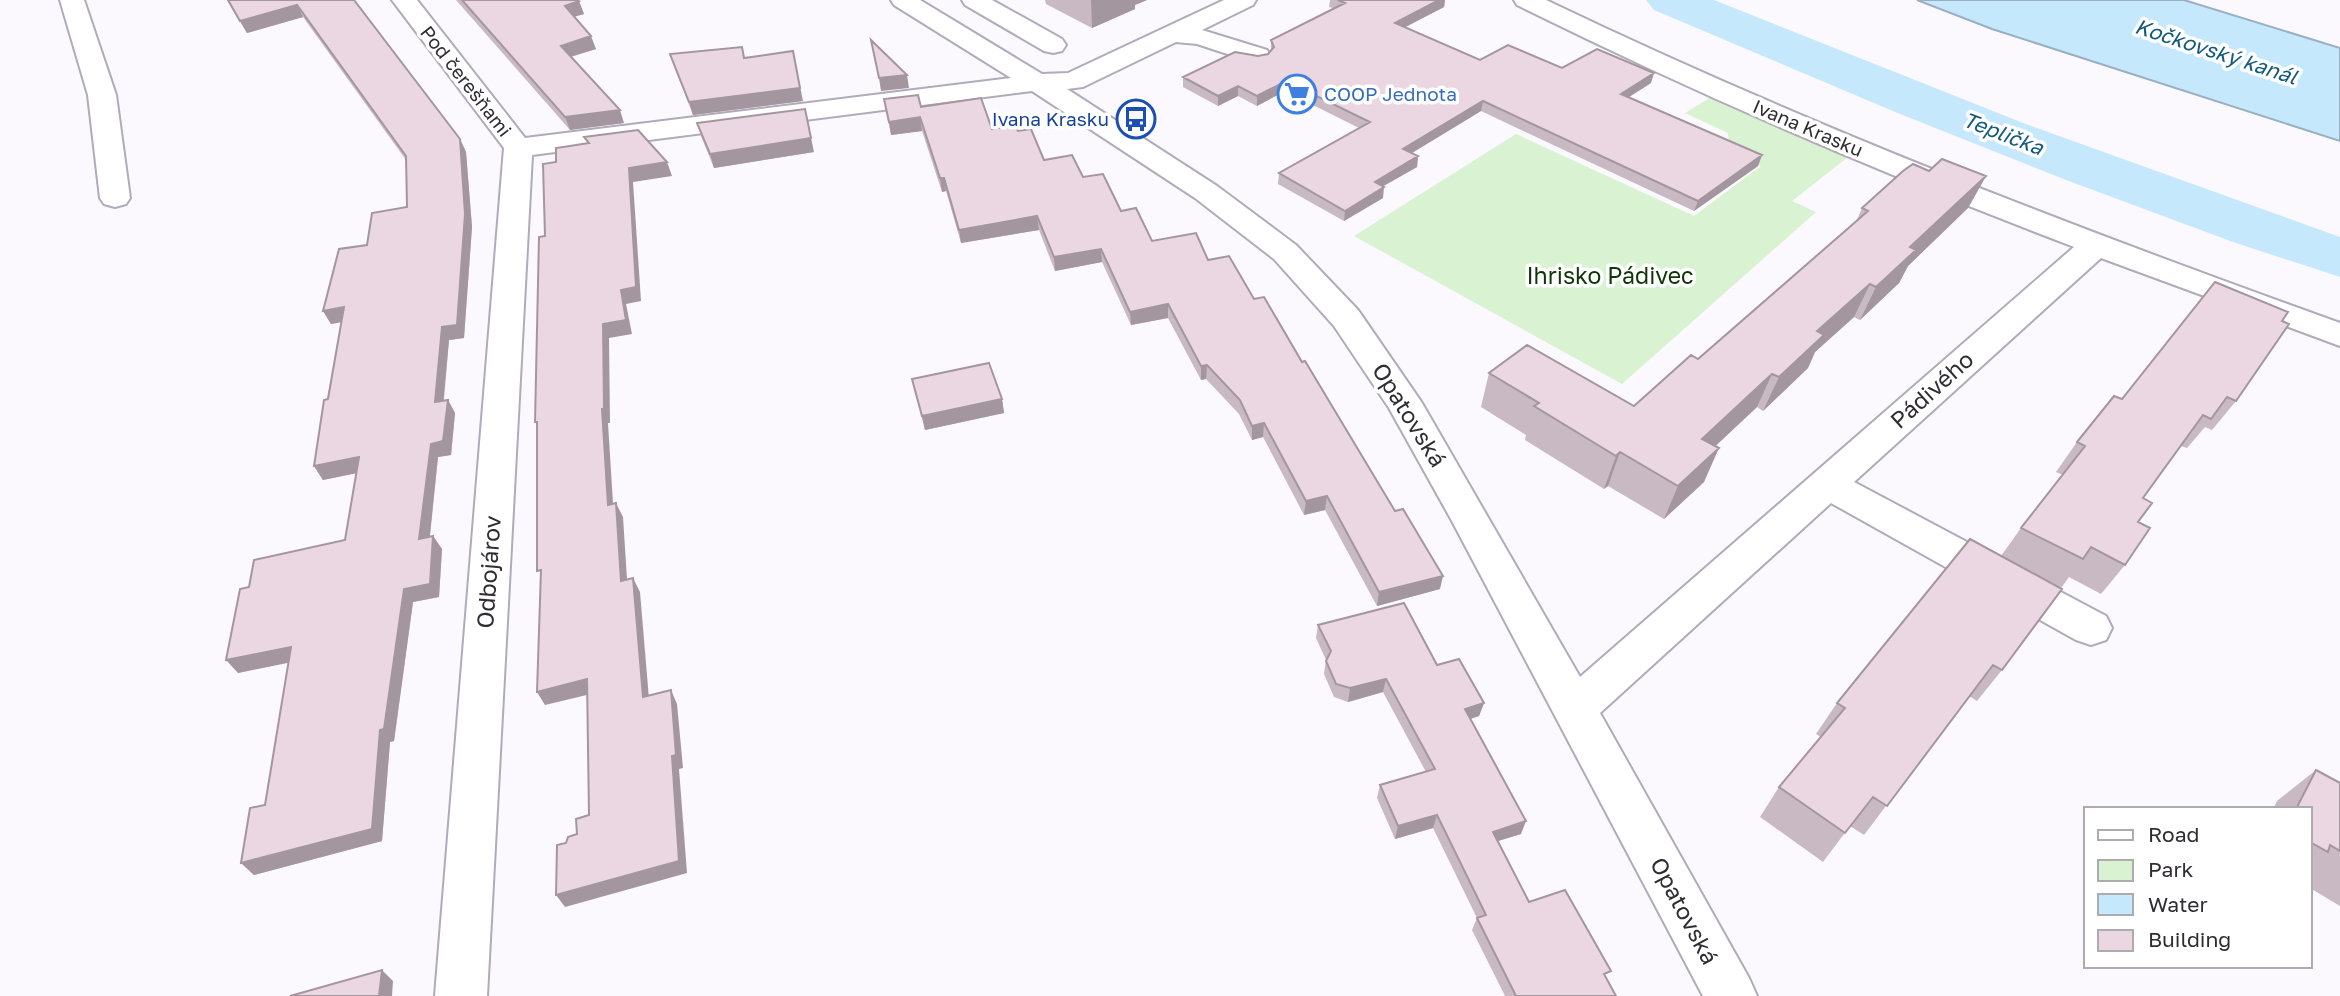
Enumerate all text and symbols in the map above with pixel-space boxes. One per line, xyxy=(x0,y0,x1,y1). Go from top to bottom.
water label: Kočkovský kanál xyxy=(2132,13,2302,90)
street label: Pod čerešňami xyxy=(416,21,517,141)
supermarket icon: COOP Jednota xyxy=(1276,73,1318,115)
place label: COOP Jednota xyxy=(1324,82,1457,105)
street label: Ivana Krasku xyxy=(1750,94,1867,161)
bus stop icon: Ivana Krasku xyxy=(1115,98,1157,140)
water label: Teplička xyxy=(1960,106,2048,161)
place label: Ivana Krasku xyxy=(992,107,1109,130)
park label: Ihrisko Pádivec xyxy=(1526,261,1694,289)
street label: Pádivého xyxy=(1884,345,1979,434)
street label: Opatovská xyxy=(1367,357,1453,472)
street label: Odbojárov xyxy=(470,514,506,629)
legend xyxy=(2084,807,2312,968)
text: Road xyxy=(2148,821,2199,847)
street label: Opatovská xyxy=(1645,852,1725,969)
text: Park xyxy=(2148,856,2194,882)
text: Water xyxy=(2148,891,2208,917)
text: Building xyxy=(2148,926,2231,952)

